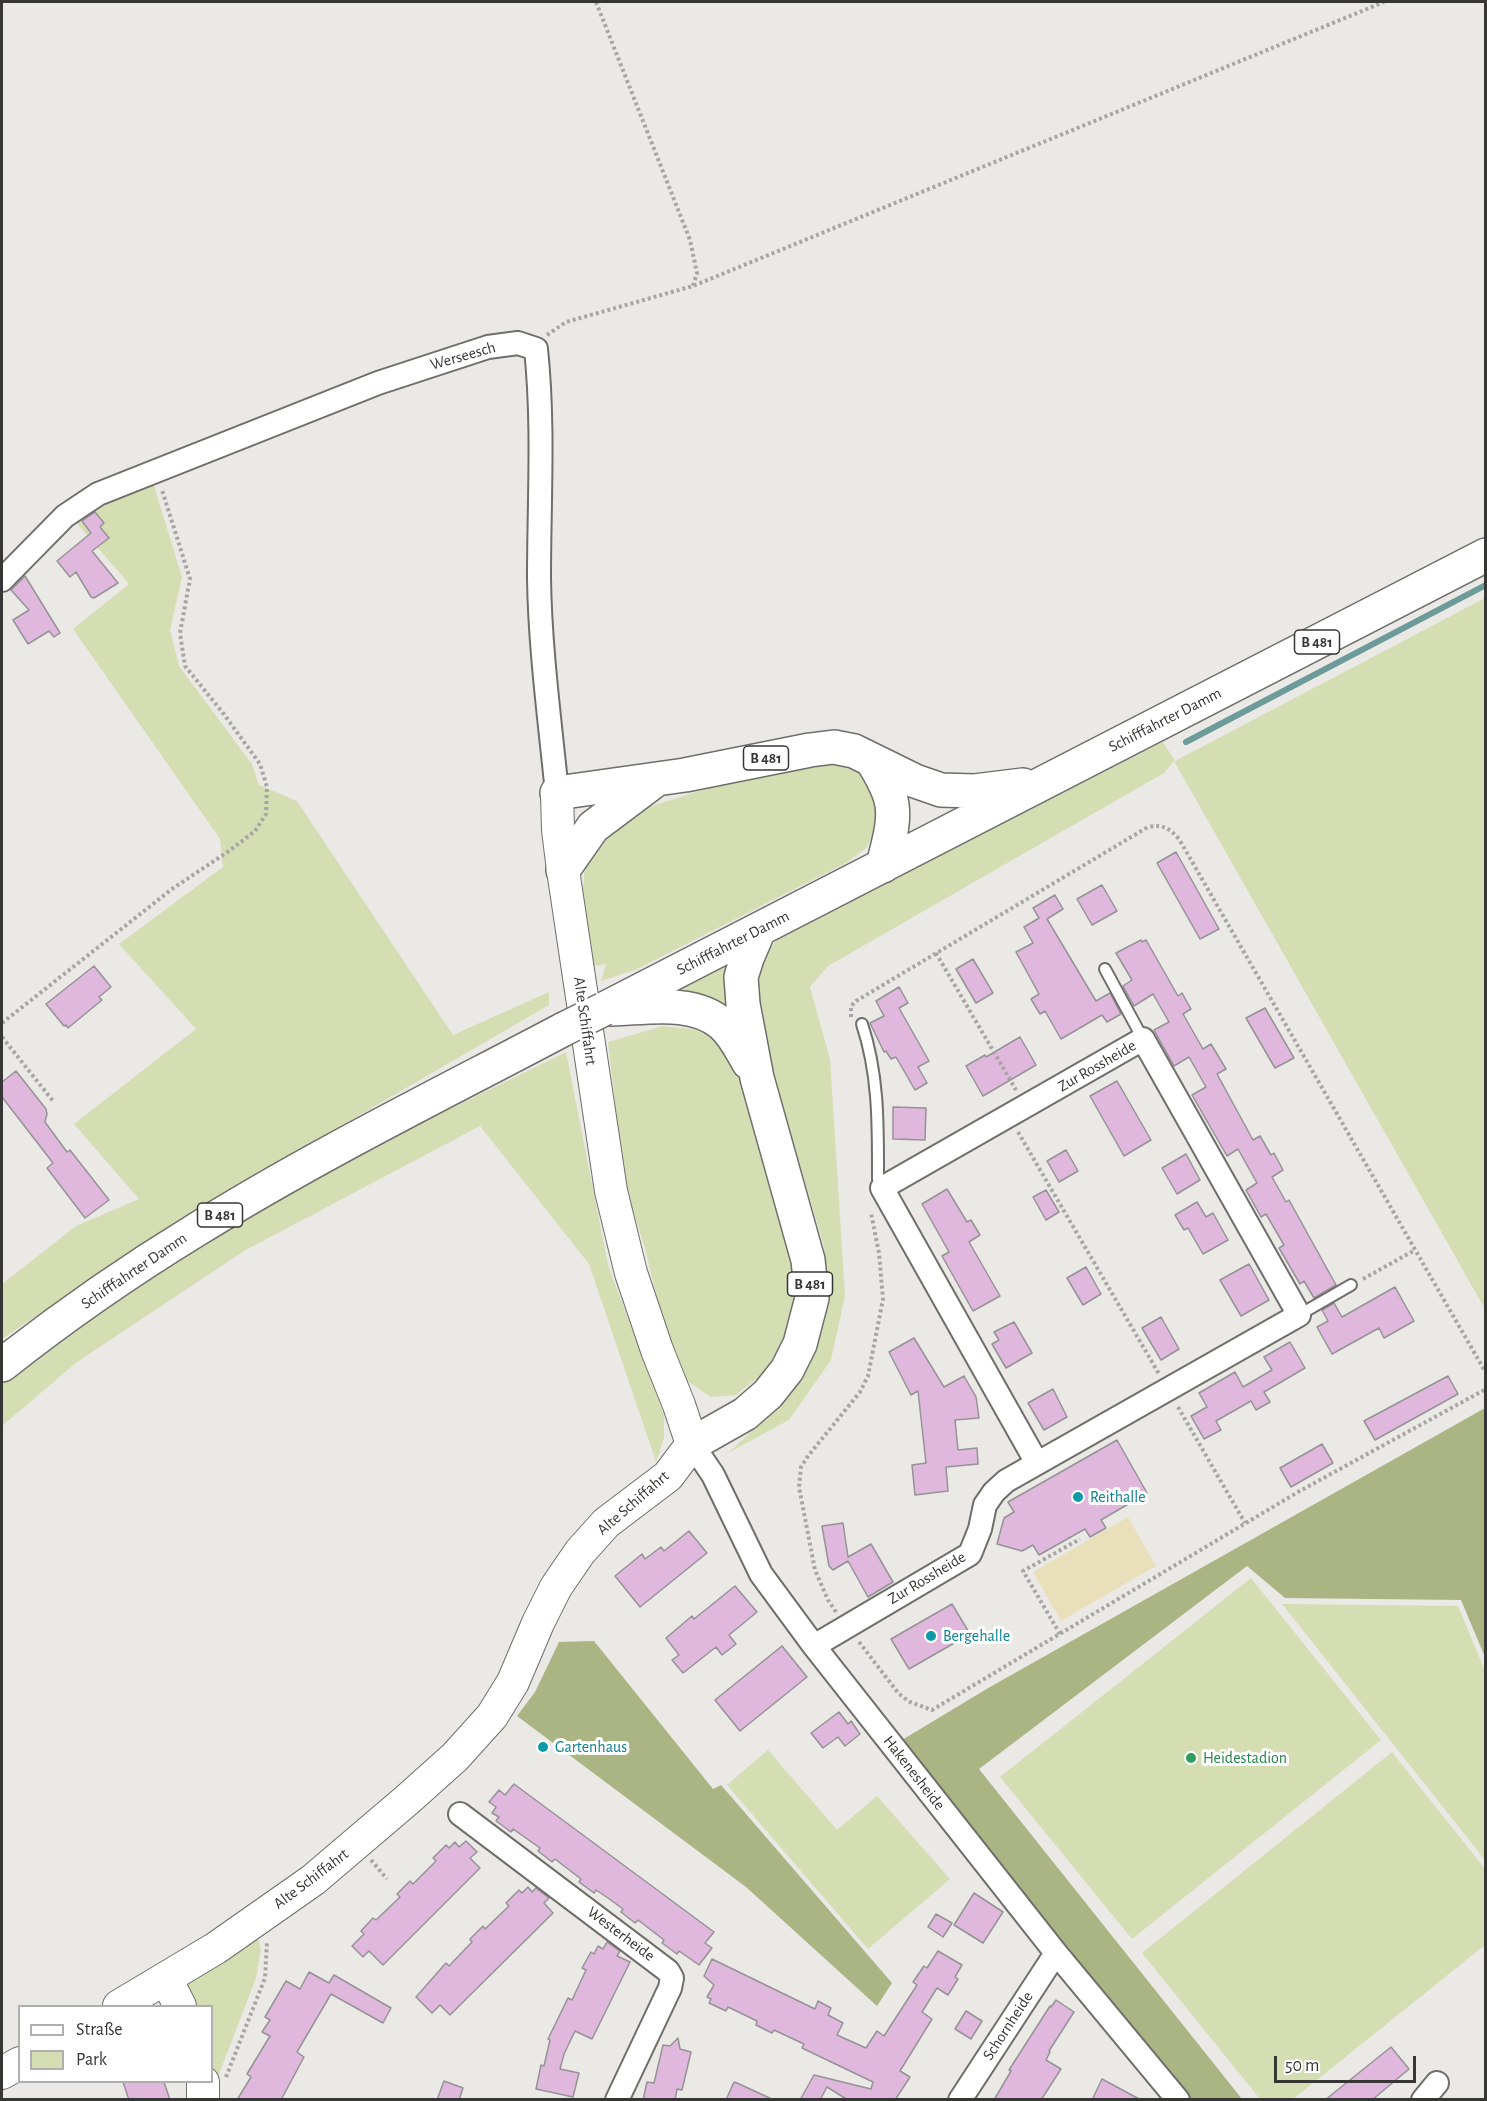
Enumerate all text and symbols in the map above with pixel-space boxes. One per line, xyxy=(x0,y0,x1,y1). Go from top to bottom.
street label: Werseesch xyxy=(428,338,498,374)
road number: B 481 xyxy=(1294,630,1340,654)
street label: Schifffahrter Damm xyxy=(1106,683,1224,757)
road number: B 481 xyxy=(744,746,789,770)
street label: Schifffahrter Damm xyxy=(674,906,792,980)
street label: Alte Schiffahrt xyxy=(569,976,601,1066)
street label: Zur Rossheide xyxy=(1054,1036,1140,1096)
road number: B 481 xyxy=(198,1203,242,1227)
street label: Schifffahrter Damm xyxy=(77,1228,191,1314)
road number: B 481 xyxy=(788,1272,832,1296)
street label: Alte Schiffahrt xyxy=(593,1467,673,1539)
place label: Reithalle xyxy=(1090,1487,1146,1507)
marker: Reithalle xyxy=(1071,1490,1085,1504)
street label: Zur Rossheide xyxy=(885,1547,969,1609)
place label: Bergehalle xyxy=(943,1626,1010,1646)
marker: Bergehalle xyxy=(924,1629,938,1643)
street label: Hakenesheide xyxy=(879,1732,949,1814)
place label: Gartenhaus xyxy=(555,1737,627,1757)
marker: Gartenhaus xyxy=(536,1740,550,1754)
place label: Heidestadion xyxy=(1203,1748,1287,1768)
marker: Heidestadion xyxy=(1184,1751,1198,1765)
street label: Alte Schiffahrt xyxy=(270,1845,352,1913)
street label: Westerheide xyxy=(583,1902,659,1966)
street label: Schornheide xyxy=(979,1988,1037,2064)
legend xyxy=(18,2005,213,2083)
text: Straße xyxy=(76,2021,122,2039)
scale bar xyxy=(1277,2044,1420,2082)
text: Park xyxy=(76,2051,107,2069)
text: 50 m xyxy=(1285,2057,1319,2075)

